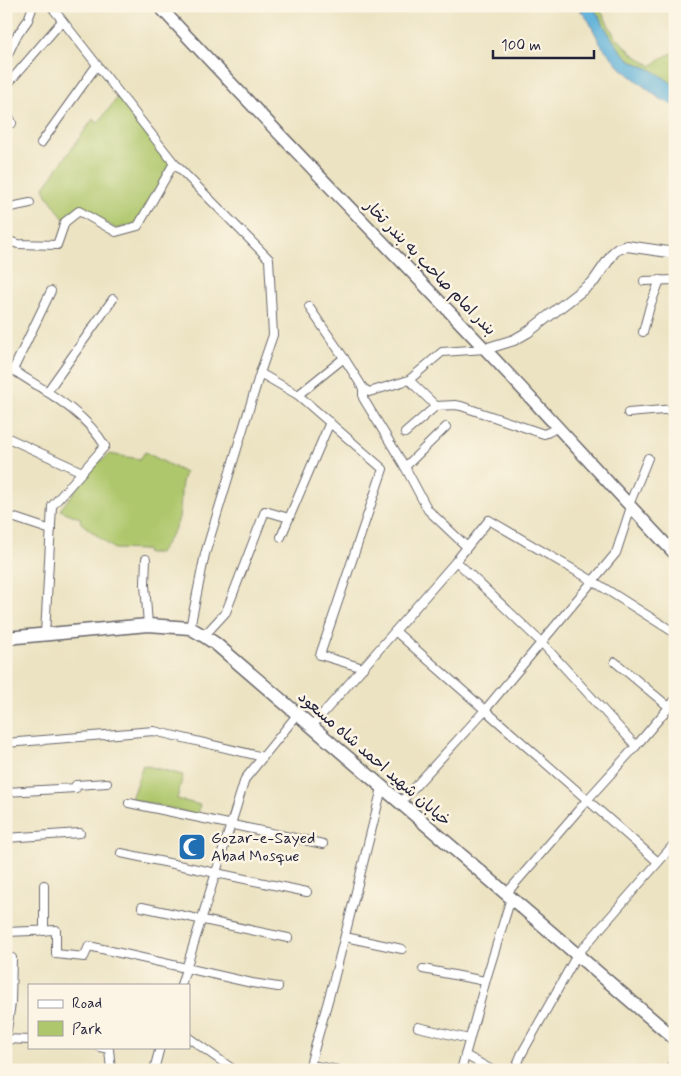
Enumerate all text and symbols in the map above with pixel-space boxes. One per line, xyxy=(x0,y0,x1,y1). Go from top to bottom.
scale bar xyxy=(493,28,595,60)
text: 100 m xyxy=(501,36,541,56)
street label: بندر امام صاحب به بندر تخار xyxy=(358,194,500,341)
street label: خیابان شهید احمد شاه مسعود xyxy=(293,687,455,831)
place label: Gozar-e-Sayed Abad Mosque xyxy=(211,828,315,867)
mosque icon: Gozar-e-Sayed Abad Mosque xyxy=(177,832,207,862)
legend xyxy=(28,984,190,1048)
text: Road xyxy=(72,994,102,1014)
text: Park xyxy=(72,1020,102,1040)

